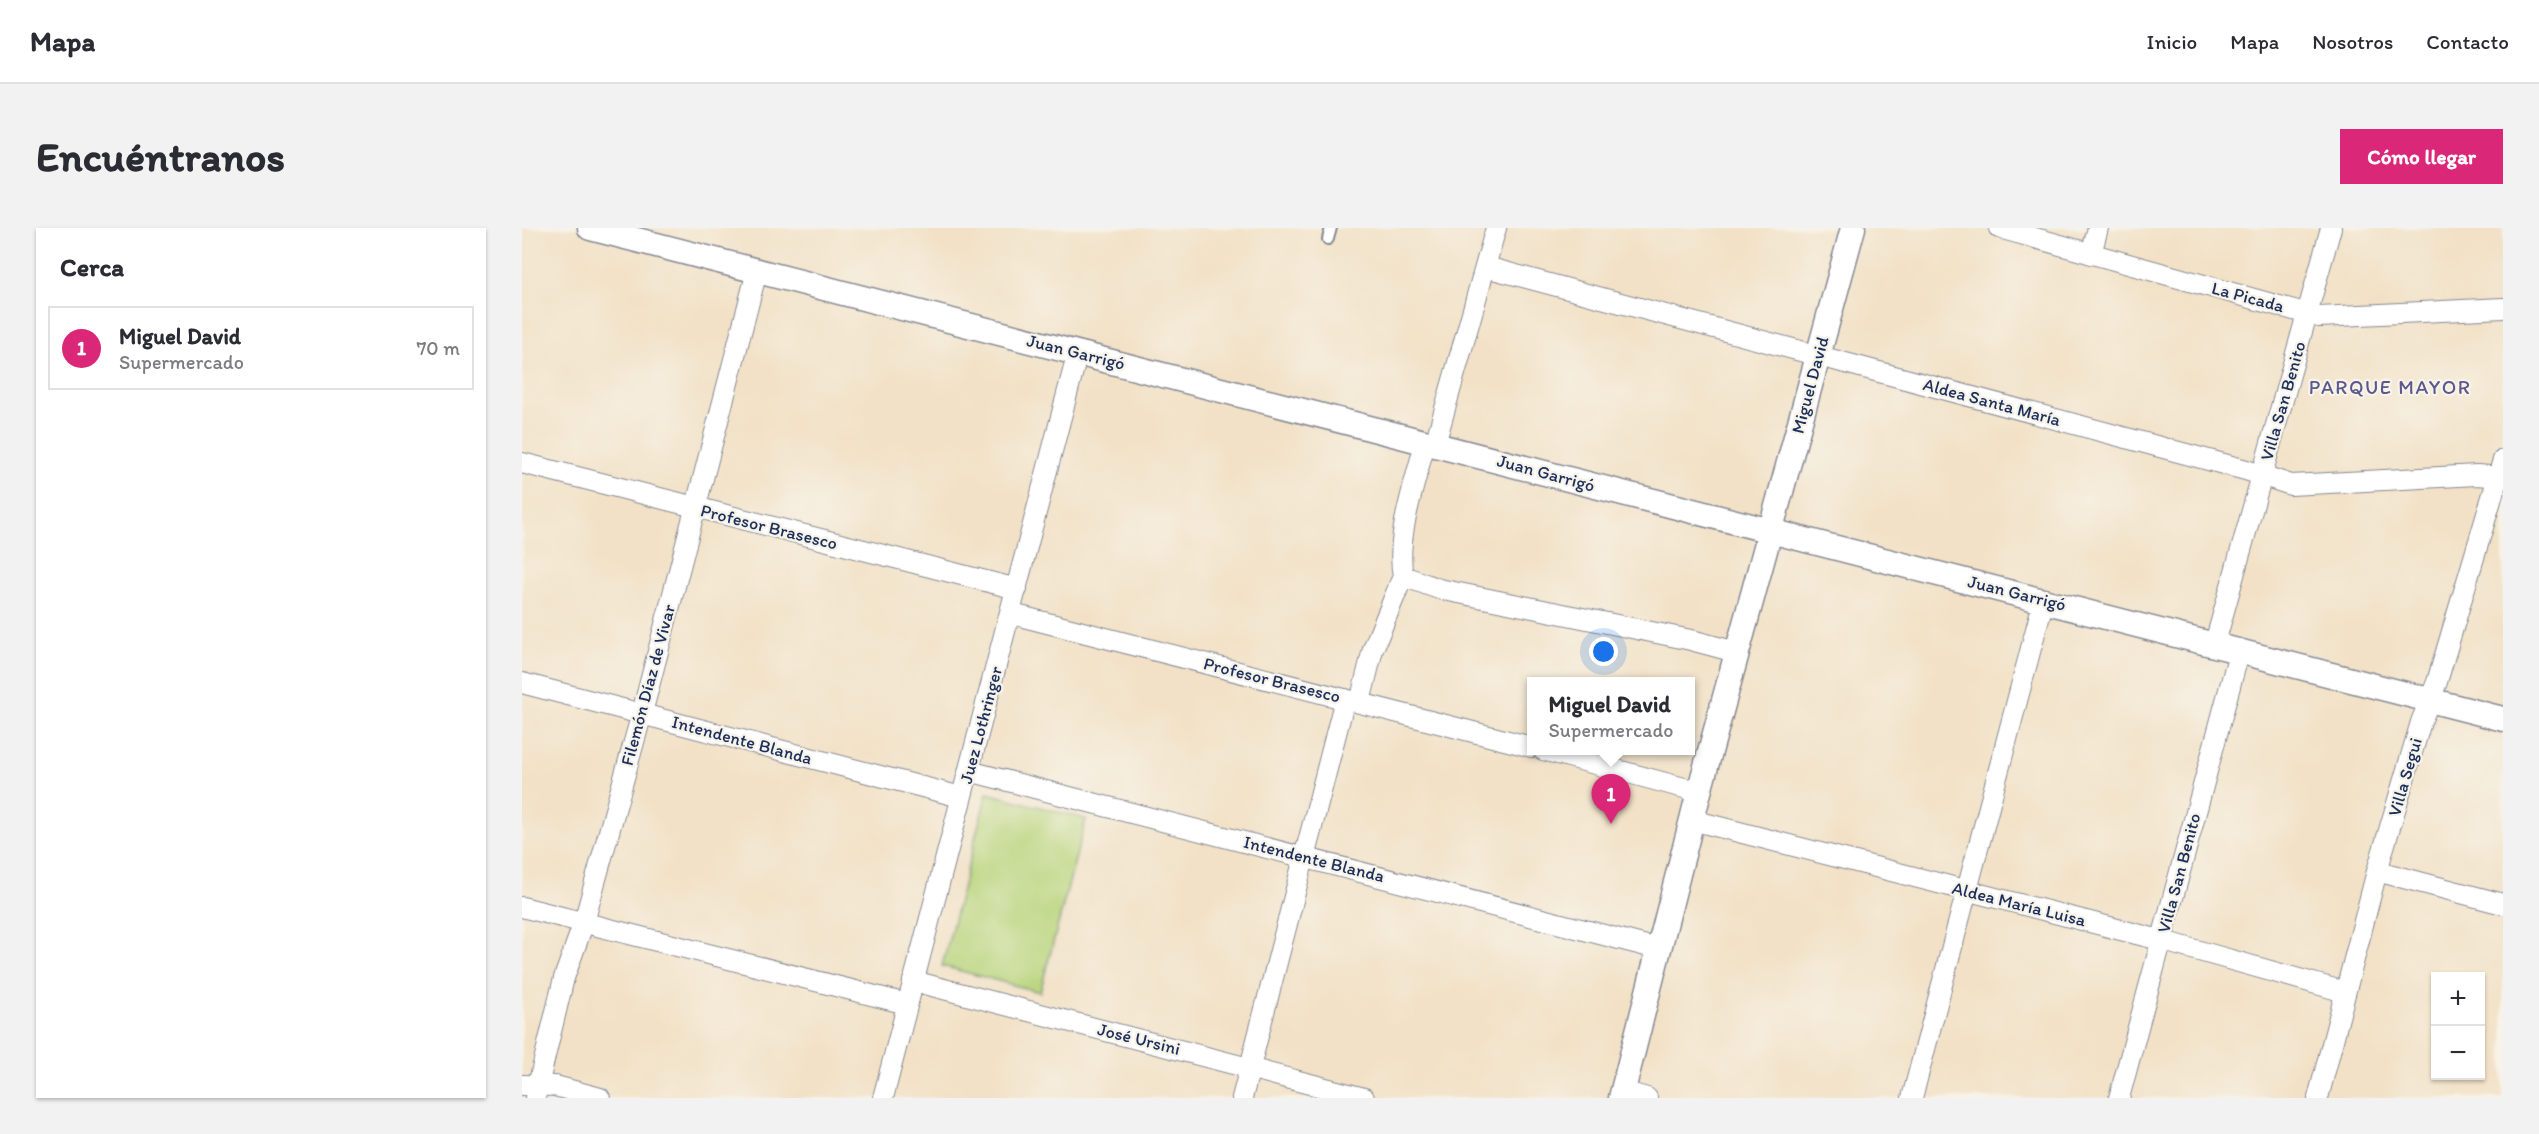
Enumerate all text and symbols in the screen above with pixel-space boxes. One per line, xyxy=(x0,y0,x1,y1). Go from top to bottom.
text: Mapa xyxy=(30,24,95,58)
text: Inicio xyxy=(2147,29,2197,54)
text: Mapa xyxy=(2230,29,2279,54)
text: Nosotros xyxy=(2312,29,2393,54)
text: Contacto xyxy=(2426,29,2509,54)
button: Cómo llegar xyxy=(2340,129,2503,184)
text: Encuéntranos xyxy=(36,131,285,182)
text: Cerca xyxy=(60,251,124,283)
street label: La Picada xyxy=(2209,277,2287,317)
text: Miguel David xyxy=(119,323,241,350)
street label: Juan Garrigó xyxy=(1025,329,1127,375)
street label: Miguel David xyxy=(1786,334,1834,436)
text: 1 xyxy=(77,336,86,360)
text: 70 m xyxy=(416,336,460,360)
street label: Villa San Benito xyxy=(2255,339,2311,463)
text: Supermercado xyxy=(119,350,244,374)
street label: Aldea Santa María xyxy=(1921,373,2064,431)
district label: PARQUE MAYOR xyxy=(2309,375,2471,399)
street label: Juan Garrigó xyxy=(1495,449,1597,497)
street label: Profesor Brasesco xyxy=(698,499,840,555)
street label: Juan Garrigó xyxy=(1966,570,2068,616)
street label: Filemón Díaz de Vivar xyxy=(616,601,680,768)
your location xyxy=(1589,637,1618,666)
street label: Profesor Brasesco xyxy=(1201,652,1343,708)
street label: Juez Lothringer xyxy=(955,663,1007,786)
popup xyxy=(1527,677,1695,755)
text: Miguel David xyxy=(1549,691,1671,718)
street label: Intendente Blanda xyxy=(669,711,815,769)
text: Supermercado xyxy=(1549,718,1673,742)
street label: Villa Segui xyxy=(2383,735,2427,819)
pin: 1 xyxy=(1592,774,1630,824)
street label: Villa San Benito xyxy=(2152,811,2206,935)
street label: Intendente Blanda xyxy=(1241,831,1387,887)
street label: Aldea María Luisa xyxy=(1950,877,2089,931)
map controls xyxy=(2431,972,2485,1080)
button: + xyxy=(2431,972,2485,1026)
street label: José Ursini xyxy=(1095,1018,1183,1060)
button: − xyxy=(2431,1026,2485,1080)

